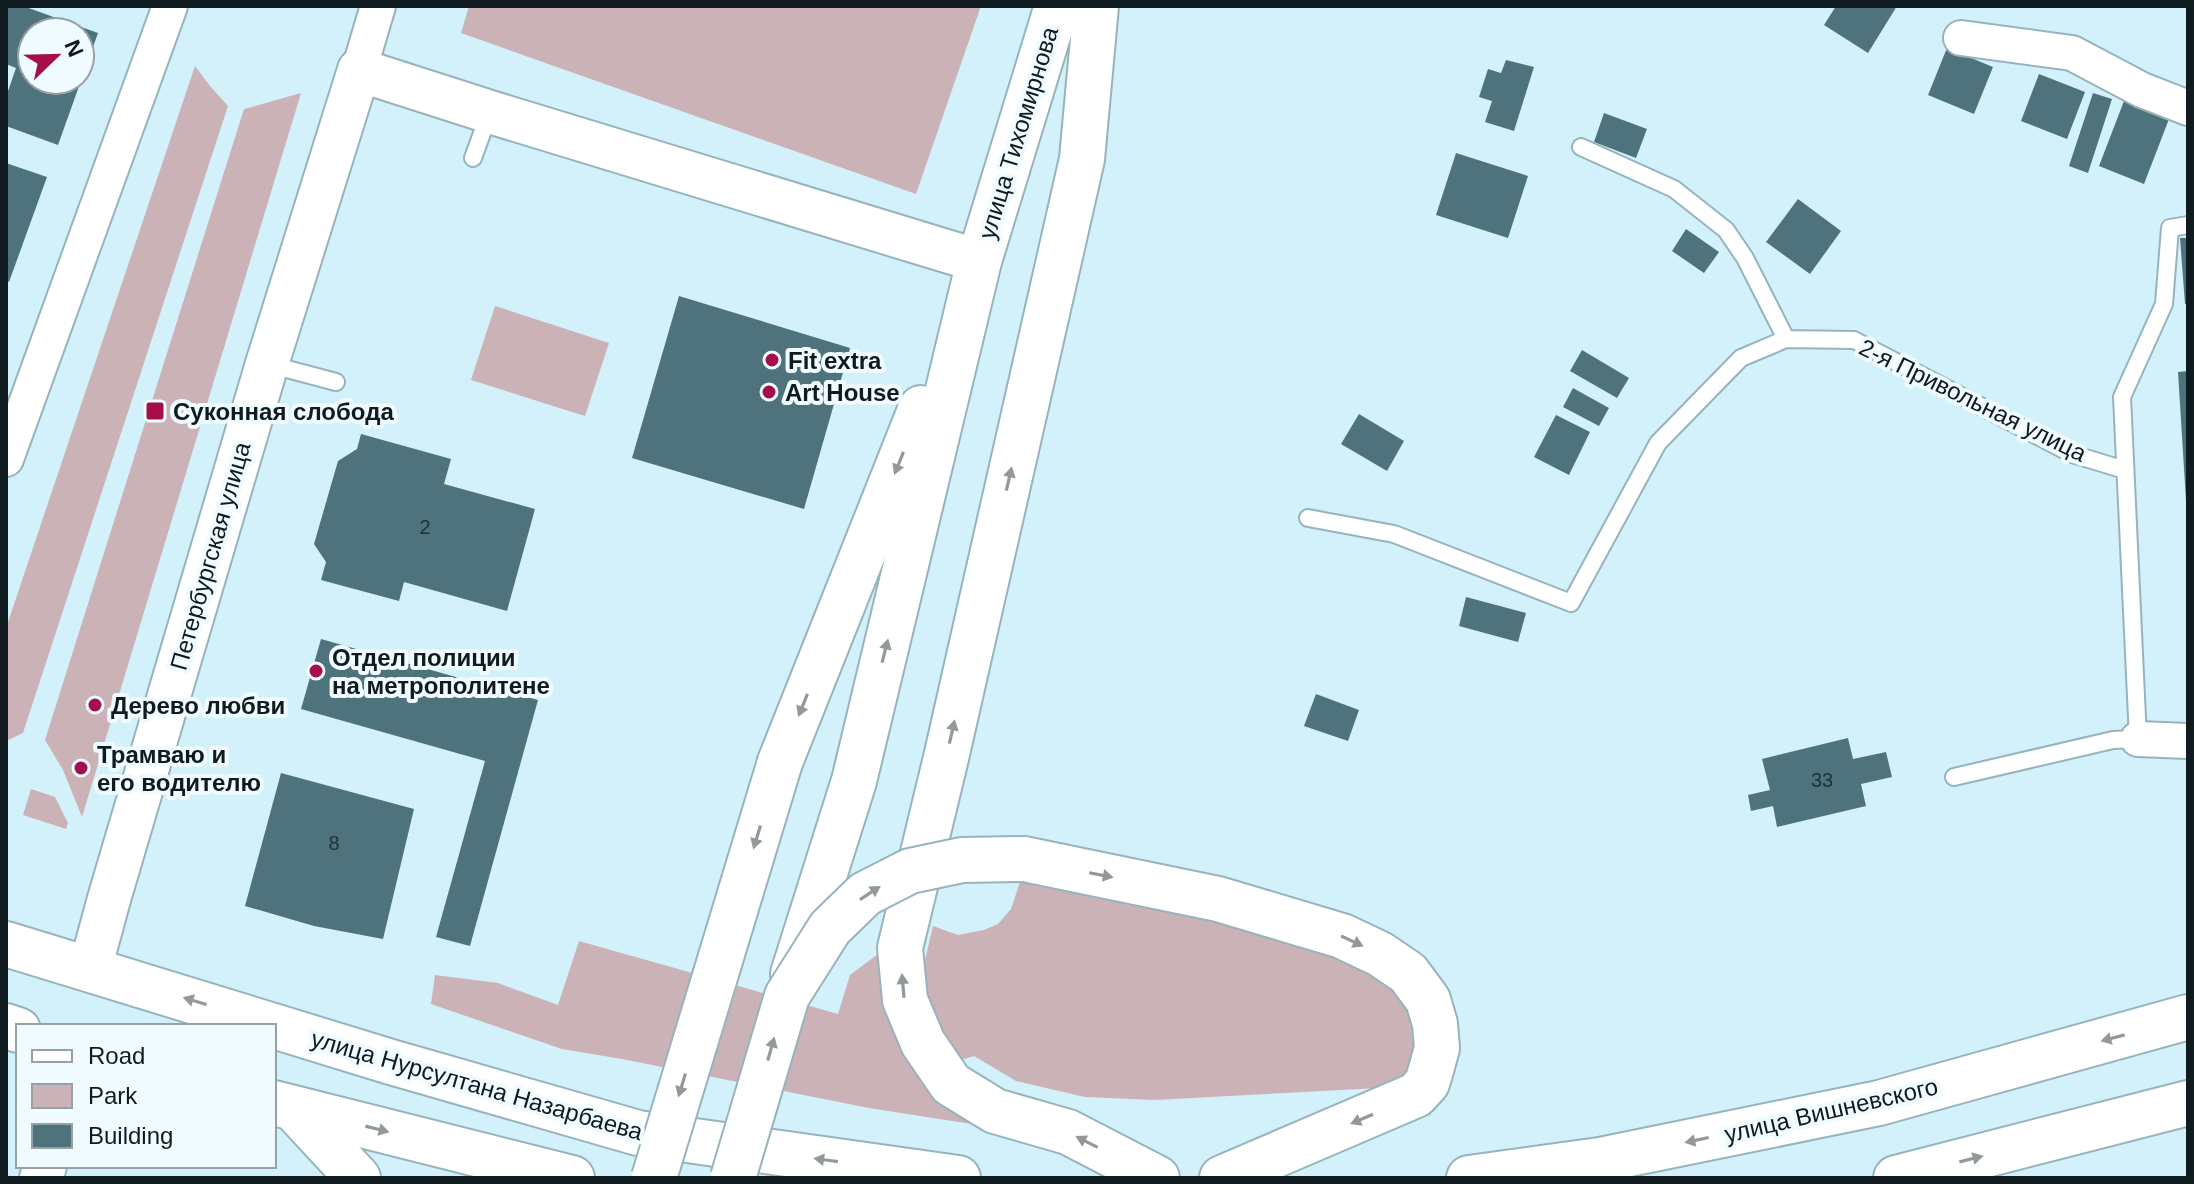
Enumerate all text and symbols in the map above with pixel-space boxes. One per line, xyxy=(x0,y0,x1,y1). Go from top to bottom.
north arrow xyxy=(16,16,96,96)
street label: улица Тихомирнова xyxy=(973,23,1063,242)
text: N xyxy=(59,36,89,61)
street label: 2-я Привольная улица xyxy=(1855,333,2091,467)
place label: Fit extra xyxy=(788,347,882,374)
marker: Fit extra xyxy=(763,351,781,369)
place label: Art House xyxy=(785,379,900,406)
marker: Art House xyxy=(760,383,778,401)
place label: Суконная слобода xyxy=(173,398,394,425)
marker: Суконная слобода xyxy=(144,400,166,422)
street label: Петербургская улица xyxy=(165,438,256,673)
one-way arrow xyxy=(892,451,905,475)
one-way arrow xyxy=(1003,466,1016,491)
house number: 2 xyxy=(419,516,431,538)
one-way arrow xyxy=(880,638,892,663)
place label: Отдел полиции на метрополитене xyxy=(332,644,550,699)
marker: Отдел полиции на метрополитене xyxy=(307,662,325,680)
place label: Дерево любви xyxy=(111,692,285,719)
one-way arrow xyxy=(796,693,809,717)
marker: Дерево любви xyxy=(86,696,104,714)
one-way arrow xyxy=(946,720,958,745)
place label: Трамваю и его водителю xyxy=(97,741,261,796)
marker: Трамваю и его водителю xyxy=(72,759,90,777)
house number: 33 xyxy=(1811,769,1833,791)
one-way arrow xyxy=(750,825,763,849)
house number: 8 xyxy=(328,832,340,854)
one-way arrow xyxy=(1088,869,1113,882)
one-way arrow xyxy=(860,886,881,901)
one-way arrow xyxy=(1340,934,1363,948)
one-way arrow xyxy=(897,973,910,998)
one-way arrow xyxy=(182,994,206,1007)
legend xyxy=(16,1024,276,1168)
street label: улица Нурсултана Назарбаева xyxy=(308,1025,647,1146)
one-way arrow xyxy=(2100,1032,2124,1045)
one-way arrow xyxy=(765,1037,778,1061)
text: Road xyxy=(88,1042,145,1069)
street label: улица Вишневского xyxy=(1722,1072,1940,1148)
one-way arrow xyxy=(675,1074,688,1098)
text: Park xyxy=(88,1082,138,1109)
one-way arrow xyxy=(1350,1112,1373,1125)
text: Building xyxy=(88,1122,173,1149)
one-way arrow xyxy=(364,1124,389,1136)
one-way arrow xyxy=(1685,1134,1710,1147)
one-way arrow xyxy=(1076,1136,1099,1149)
one-way arrow xyxy=(1959,1152,1984,1164)
one-way arrow xyxy=(813,1153,838,1166)

